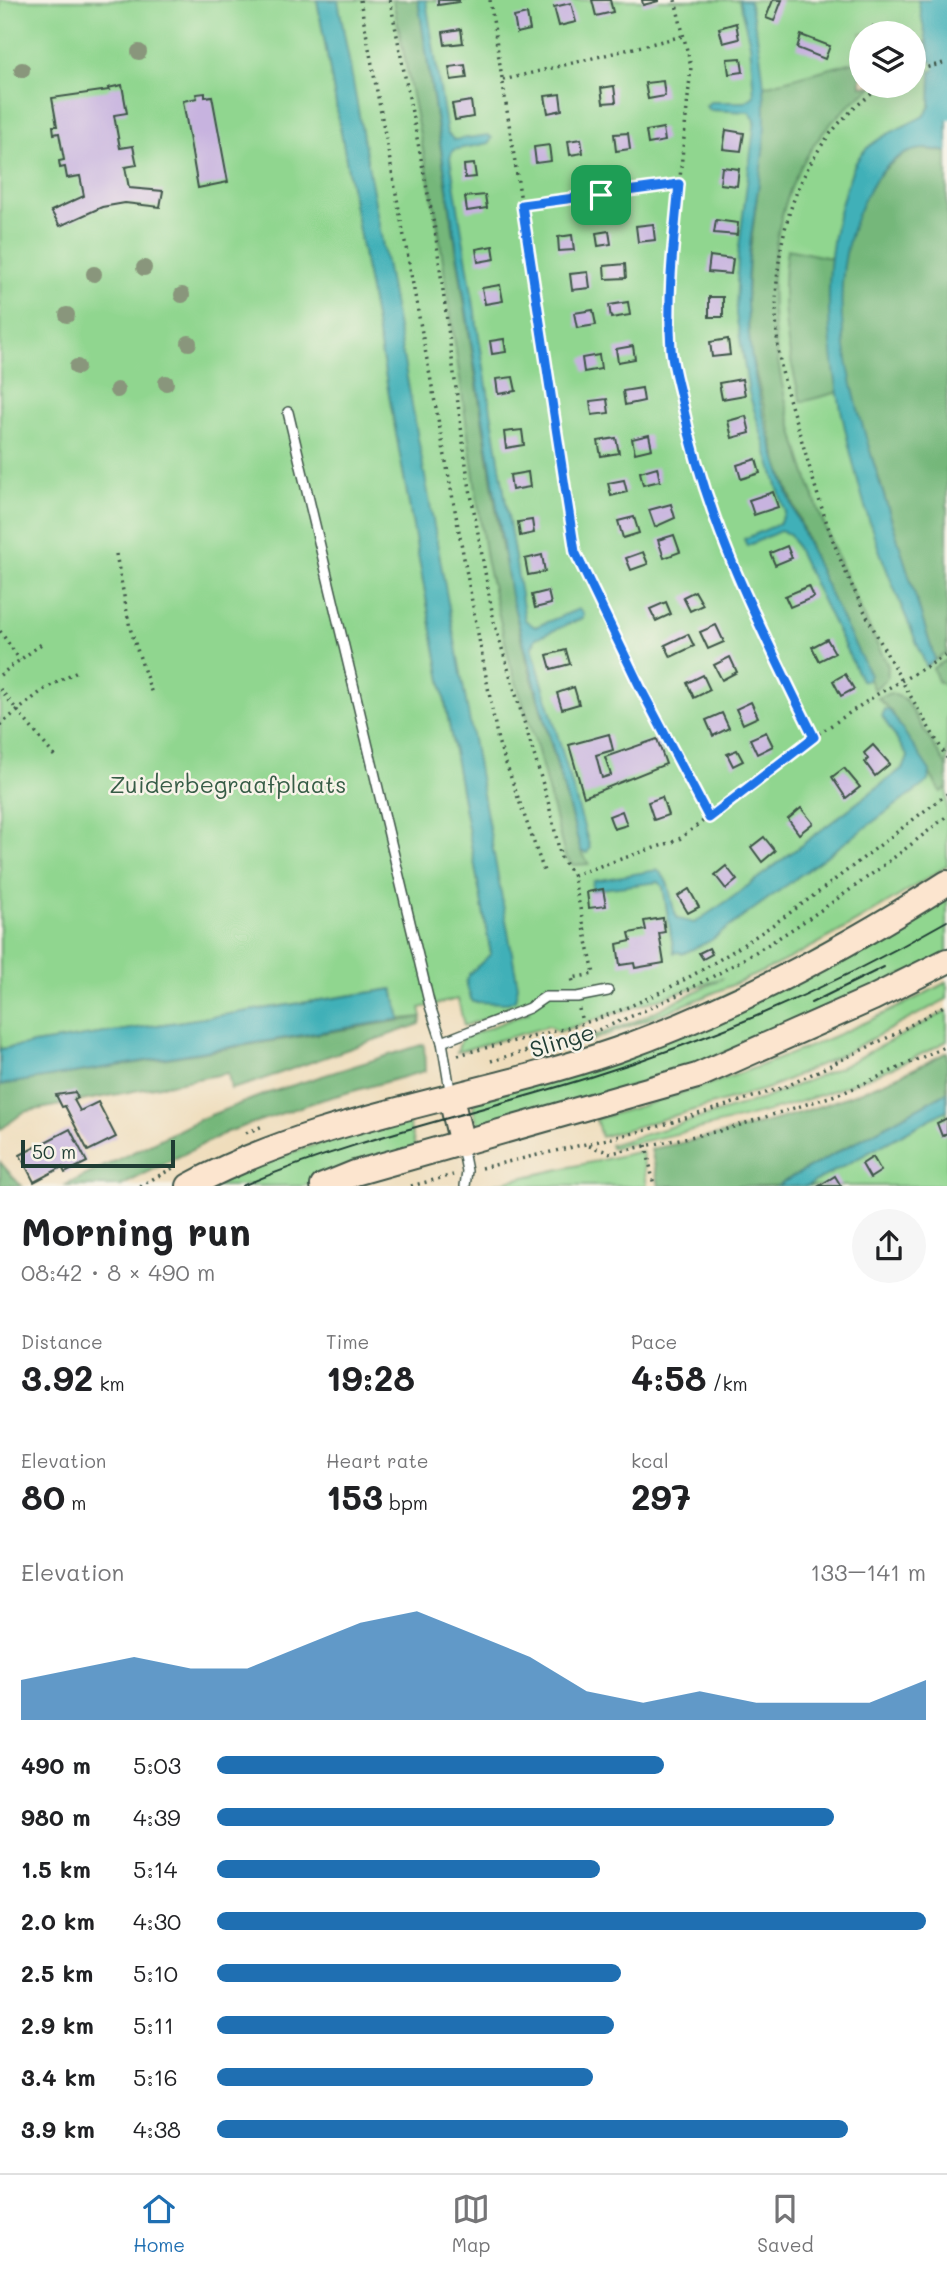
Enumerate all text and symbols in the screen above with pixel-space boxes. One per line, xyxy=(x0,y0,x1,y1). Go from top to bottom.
map controls xyxy=(849,21,926,98)
button: layers xyxy=(849,21,926,98)
pin xyxy=(571,165,631,225)
icon: arrive xyxy=(582,176,620,214)
park label: Zuiderbegraafplaats xyxy=(110,769,346,799)
street label: Slinge xyxy=(526,1016,598,1064)
scale bar xyxy=(21,1137,175,1169)
text: 50 m xyxy=(32,1139,76,1164)
text: Morning run xyxy=(21,1206,251,1256)
button: share xyxy=(852,1209,926,1283)
text: 08:42 · 8 × 490 m xyxy=(21,1257,215,1287)
text: Distance xyxy=(21,1329,103,1354)
text: Time xyxy=(326,1329,369,1354)
text: Pace xyxy=(631,1329,677,1354)
text: 3.92 xyxy=(21,1354,93,1400)
text: 19:28 xyxy=(326,1354,415,1400)
text: 4:58 xyxy=(631,1354,706,1400)
text: km xyxy=(93,1371,125,1396)
text: /km xyxy=(706,1371,748,1396)
text: Elevation xyxy=(21,1448,106,1473)
text: Heart rate xyxy=(326,1448,429,1473)
text: kcal xyxy=(631,1448,669,1473)
text: 80 xyxy=(21,1473,65,1519)
text: 153 xyxy=(326,1473,383,1519)
text: 297 xyxy=(631,1473,691,1519)
text: m xyxy=(65,1490,86,1515)
text: bpm xyxy=(383,1490,428,1515)
text: Elevation xyxy=(21,1557,124,1587)
text: 133–141 m xyxy=(810,1557,926,1587)
text: 490 m xyxy=(21,1750,91,1780)
text: 5:03 xyxy=(133,1750,181,1780)
text: 980 m xyxy=(21,1802,90,1832)
text: 4:39 xyxy=(133,1802,181,1832)
text: 1.5 km xyxy=(21,1854,91,1884)
text: 5:14 xyxy=(133,1854,177,1884)
text: 2.0 km xyxy=(21,1906,95,1936)
text: 4:30 xyxy=(133,1906,181,1936)
text: 2.5 km xyxy=(21,1958,93,1988)
text: 5:10 xyxy=(133,1958,178,1988)
text: 2.9 km xyxy=(21,2010,94,2040)
text: 5:11 xyxy=(133,2010,174,2040)
text: 3.4 km xyxy=(21,2062,95,2092)
text: 5:16 xyxy=(133,2062,178,2092)
text: 3.9 km xyxy=(21,2114,95,2144)
text: 4:38 xyxy=(133,2114,181,2144)
tab: Home xyxy=(133,2190,185,2257)
tab: Map xyxy=(452,2190,491,2257)
tab: Saved xyxy=(757,2190,814,2257)

